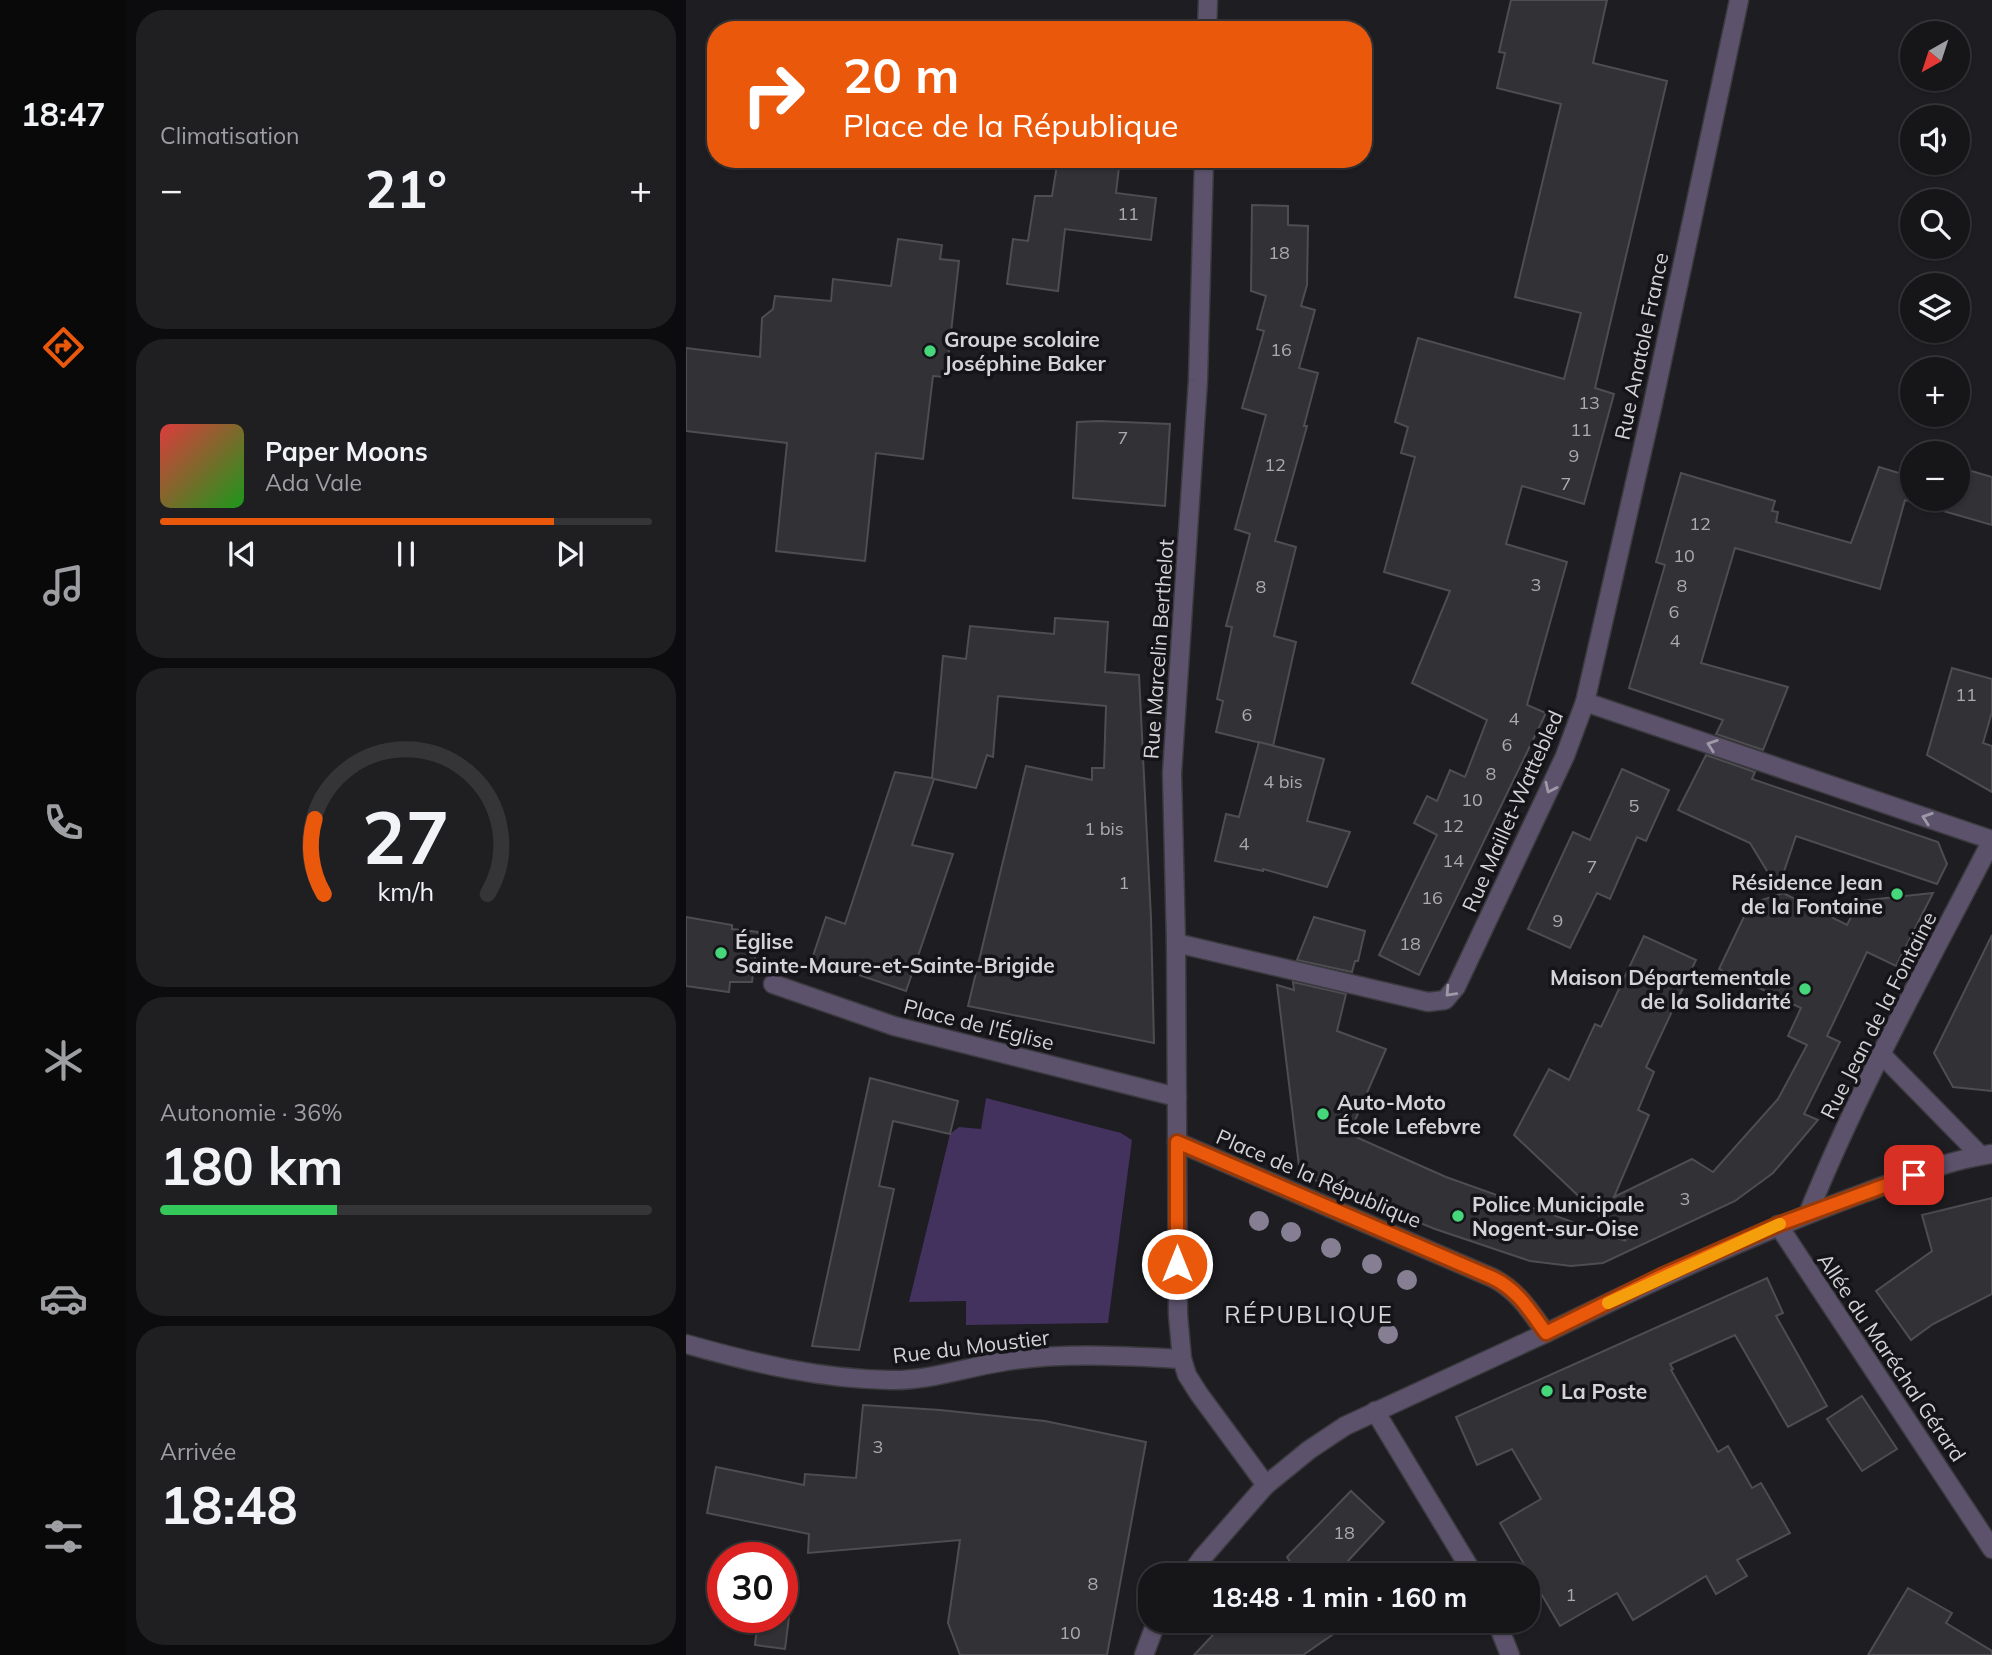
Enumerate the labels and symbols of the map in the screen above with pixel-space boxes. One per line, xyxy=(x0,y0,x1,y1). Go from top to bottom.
north arrow xyxy=(1900,21,1970,91)
house number: 11 xyxy=(1117,202,1139,225)
house number: 18 xyxy=(1268,241,1290,264)
street label: Rue Anatole France xyxy=(1608,250,1674,442)
place label: Groupe scolaire Joséphine Baker xyxy=(944,326,1107,376)
house number: 16 xyxy=(1270,338,1292,361)
marker: Groupe scolaire Joséphine Baker xyxy=(922,343,938,359)
house number: 13 xyxy=(1578,391,1600,414)
house number: 11 xyxy=(1570,418,1592,441)
house number: 7 xyxy=(1118,426,1128,449)
house number: 9 xyxy=(1569,444,1579,467)
house number: 12 xyxy=(1264,453,1286,476)
house number: 7 xyxy=(1561,472,1571,495)
house number: 12 xyxy=(1689,512,1711,535)
street label: Rue Marcelin Berthelot xyxy=(1137,538,1179,760)
house number: 10 xyxy=(1673,544,1695,567)
house number: 3 xyxy=(1531,573,1541,596)
house number: 8 xyxy=(1677,574,1687,597)
house number: 8 xyxy=(1256,575,1266,598)
house number: 6 xyxy=(1669,600,1679,623)
house number: 4 xyxy=(1670,629,1681,652)
house number: 11 xyxy=(1955,683,1977,706)
house number: 6 xyxy=(1242,703,1252,726)
street label: Rue Maillet-Wattebled xyxy=(1456,706,1568,916)
house number: 4 xyxy=(1509,707,1520,730)
house number: 6 xyxy=(1502,733,1512,756)
one-way arrow xyxy=(1706,739,1718,753)
house number: 8 xyxy=(1486,762,1496,785)
house number: 4 bis xyxy=(1263,770,1303,793)
one-way arrow xyxy=(1544,781,1558,793)
house number: 10 xyxy=(1461,788,1483,811)
house number: 5 xyxy=(1629,794,1640,817)
one-way arrow xyxy=(1922,812,1934,826)
house number: 12 xyxy=(1442,814,1464,837)
house number: 1 bis xyxy=(1084,817,1124,840)
house number: 4 xyxy=(1239,832,1250,855)
house number: 14 xyxy=(1442,849,1464,872)
house number: 7 xyxy=(1587,855,1597,878)
place label: Résidence Jean de la Fontaine xyxy=(1731,869,1883,919)
house number: 1 xyxy=(1119,871,1129,894)
house number: 16 xyxy=(1421,886,1443,909)
marker: Résidence Jean de la Fontaine xyxy=(1889,886,1905,902)
street label: Rue Jean de la Fontaine xyxy=(1814,907,1942,1123)
house number: 9 xyxy=(1553,909,1563,932)
place label: Église Sainte-Maure-et-Sainte-Brigide xyxy=(735,928,1055,978)
house number: 18 xyxy=(1399,932,1421,955)
marker: Église Sainte-Maure-et-Sainte-Brigide xyxy=(713,945,729,961)
place label: Maison Départementale de la Solidarité xyxy=(1550,964,1791,1014)
marker: Maison Départementale de la Solidarité xyxy=(1797,981,1813,997)
one-way arrow xyxy=(1446,983,1458,996)
street label: Place de l'Église xyxy=(901,993,1057,1055)
place label: Auto-Moto École Lefebvre xyxy=(1337,1089,1481,1139)
marker: Auto-Moto École Lefebvre xyxy=(1315,1106,1331,1122)
street label: Place de la République xyxy=(1213,1123,1425,1233)
pin xyxy=(1884,1145,1944,1205)
house number: 3 xyxy=(1680,1187,1690,1210)
place label: Police Municipale Nogent-sur-Oise xyxy=(1472,1191,1645,1241)
marker: Police Municipale Nogent-sur-Oise xyxy=(1450,1208,1466,1224)
position arrow xyxy=(1140,1227,1214,1301)
street label: Allée du Maréchal Gérard xyxy=(1812,1248,1972,1466)
district label: RÉPUBLIQUE xyxy=(1224,1299,1394,1329)
street label: Rue du Moustier xyxy=(891,1323,1051,1369)
place label: La Poste xyxy=(1561,1378,1647,1404)
marker: La Poste xyxy=(1539,1383,1555,1399)
house number: 3 xyxy=(873,1435,883,1458)
house number: 18 xyxy=(1333,1521,1355,1544)
speed limit sign: 30 xyxy=(707,1542,798,1633)
house number: 8 xyxy=(1088,1572,1098,1595)
house number: 1 xyxy=(1566,1583,1576,1606)
house number: 10 xyxy=(1059,1621,1081,1644)

